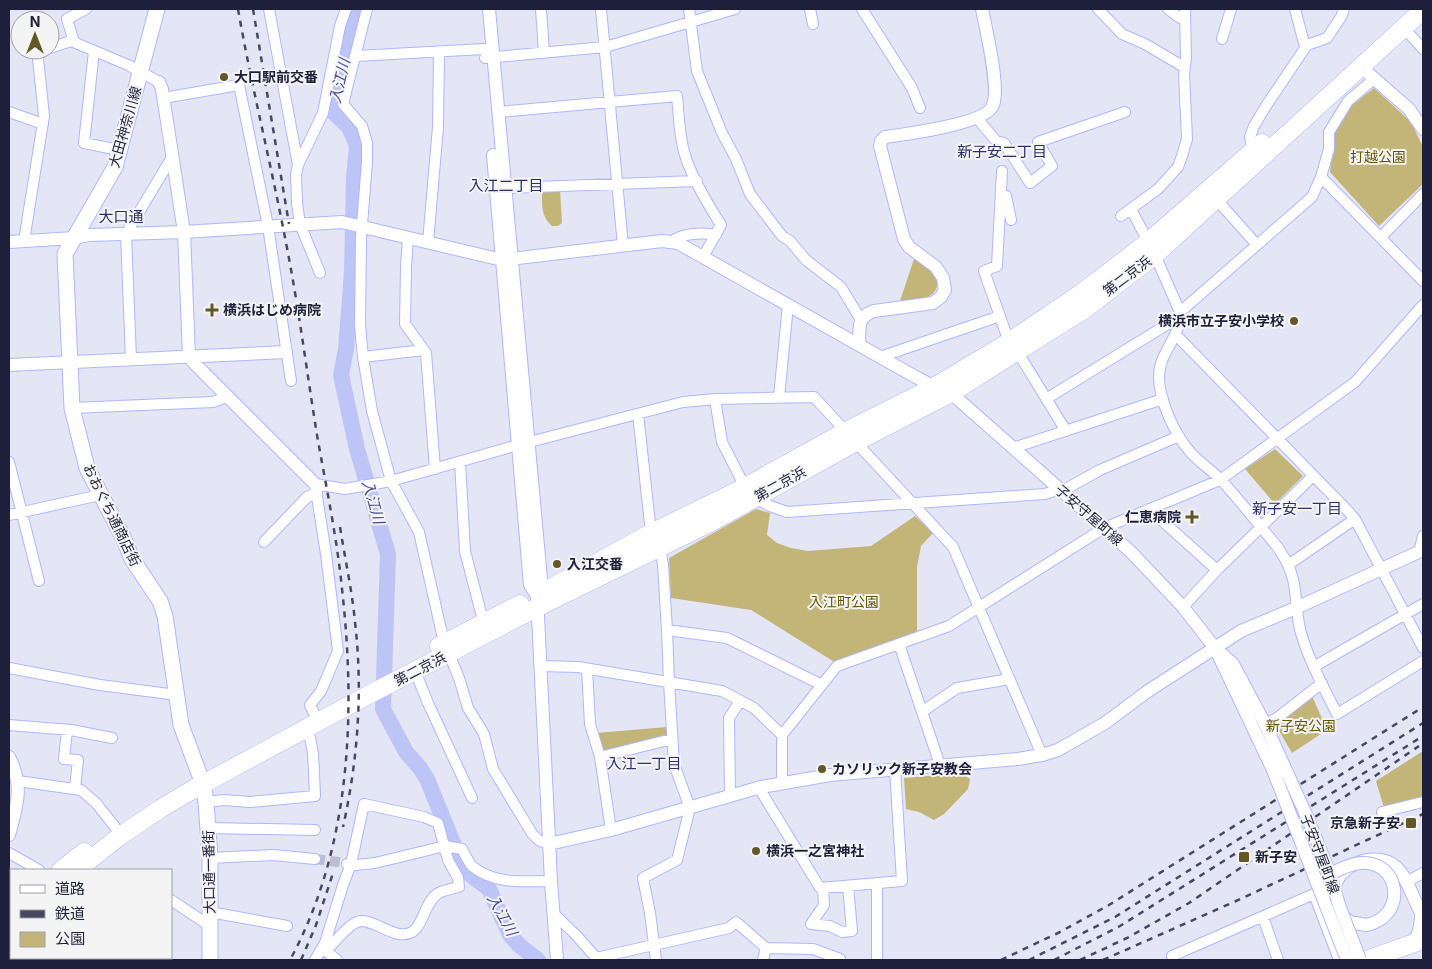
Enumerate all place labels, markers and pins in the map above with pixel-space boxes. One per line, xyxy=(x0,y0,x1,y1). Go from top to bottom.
place label: 大口駅前交番 xyxy=(234,68,318,85)
marker: 大口駅前交番 xyxy=(218,71,230,83)
place label: 横浜はじめ病院 xyxy=(223,301,321,318)
marker: 横浜はじめ病院 xyxy=(205,303,219,317)
place label: 横浜市立子安小学校 xyxy=(1158,312,1284,329)
marker: 横浜市立子安小学校 xyxy=(1288,315,1300,327)
place label: 仁恵病院 xyxy=(1125,508,1181,525)
marker: 仁恵病院 xyxy=(1185,510,1199,524)
place label: 入江交番 xyxy=(567,555,623,572)
marker: 入江交番 xyxy=(551,558,563,570)
place label: カソリック新子安教会 xyxy=(832,760,972,777)
marker: カソリック新子安教会 xyxy=(816,763,828,775)
place label: 京急新子安 xyxy=(1330,814,1400,831)
marker: 京急新子安 xyxy=(1404,816,1418,830)
place label: 横浜一之宮神社 xyxy=(766,842,864,859)
marker: 横浜一之宮神社 xyxy=(750,845,762,857)
place label: 新子安 xyxy=(1255,848,1297,865)
marker: 新子安 xyxy=(1237,850,1251,864)

